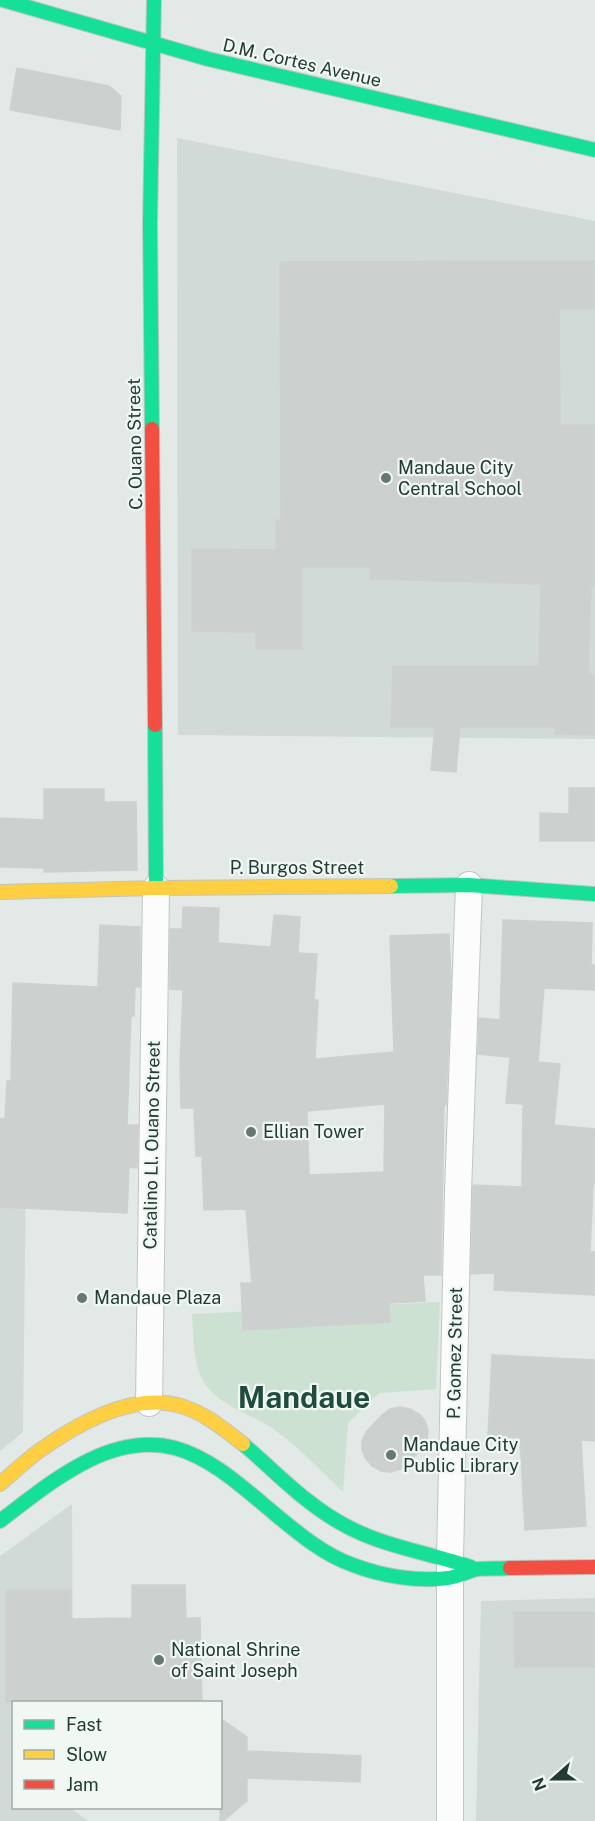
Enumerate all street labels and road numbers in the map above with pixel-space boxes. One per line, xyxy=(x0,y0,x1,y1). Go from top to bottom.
street label: D.M. Cortes Avenue xyxy=(221,34,383,91)
street label: C. Ouano Street xyxy=(123,378,146,510)
street label: P. Burgos Street xyxy=(230,857,364,878)
street label: Catalino Ll. Ouano Street xyxy=(139,1040,164,1250)
street label: P. Gomez Street xyxy=(443,1287,466,1419)

